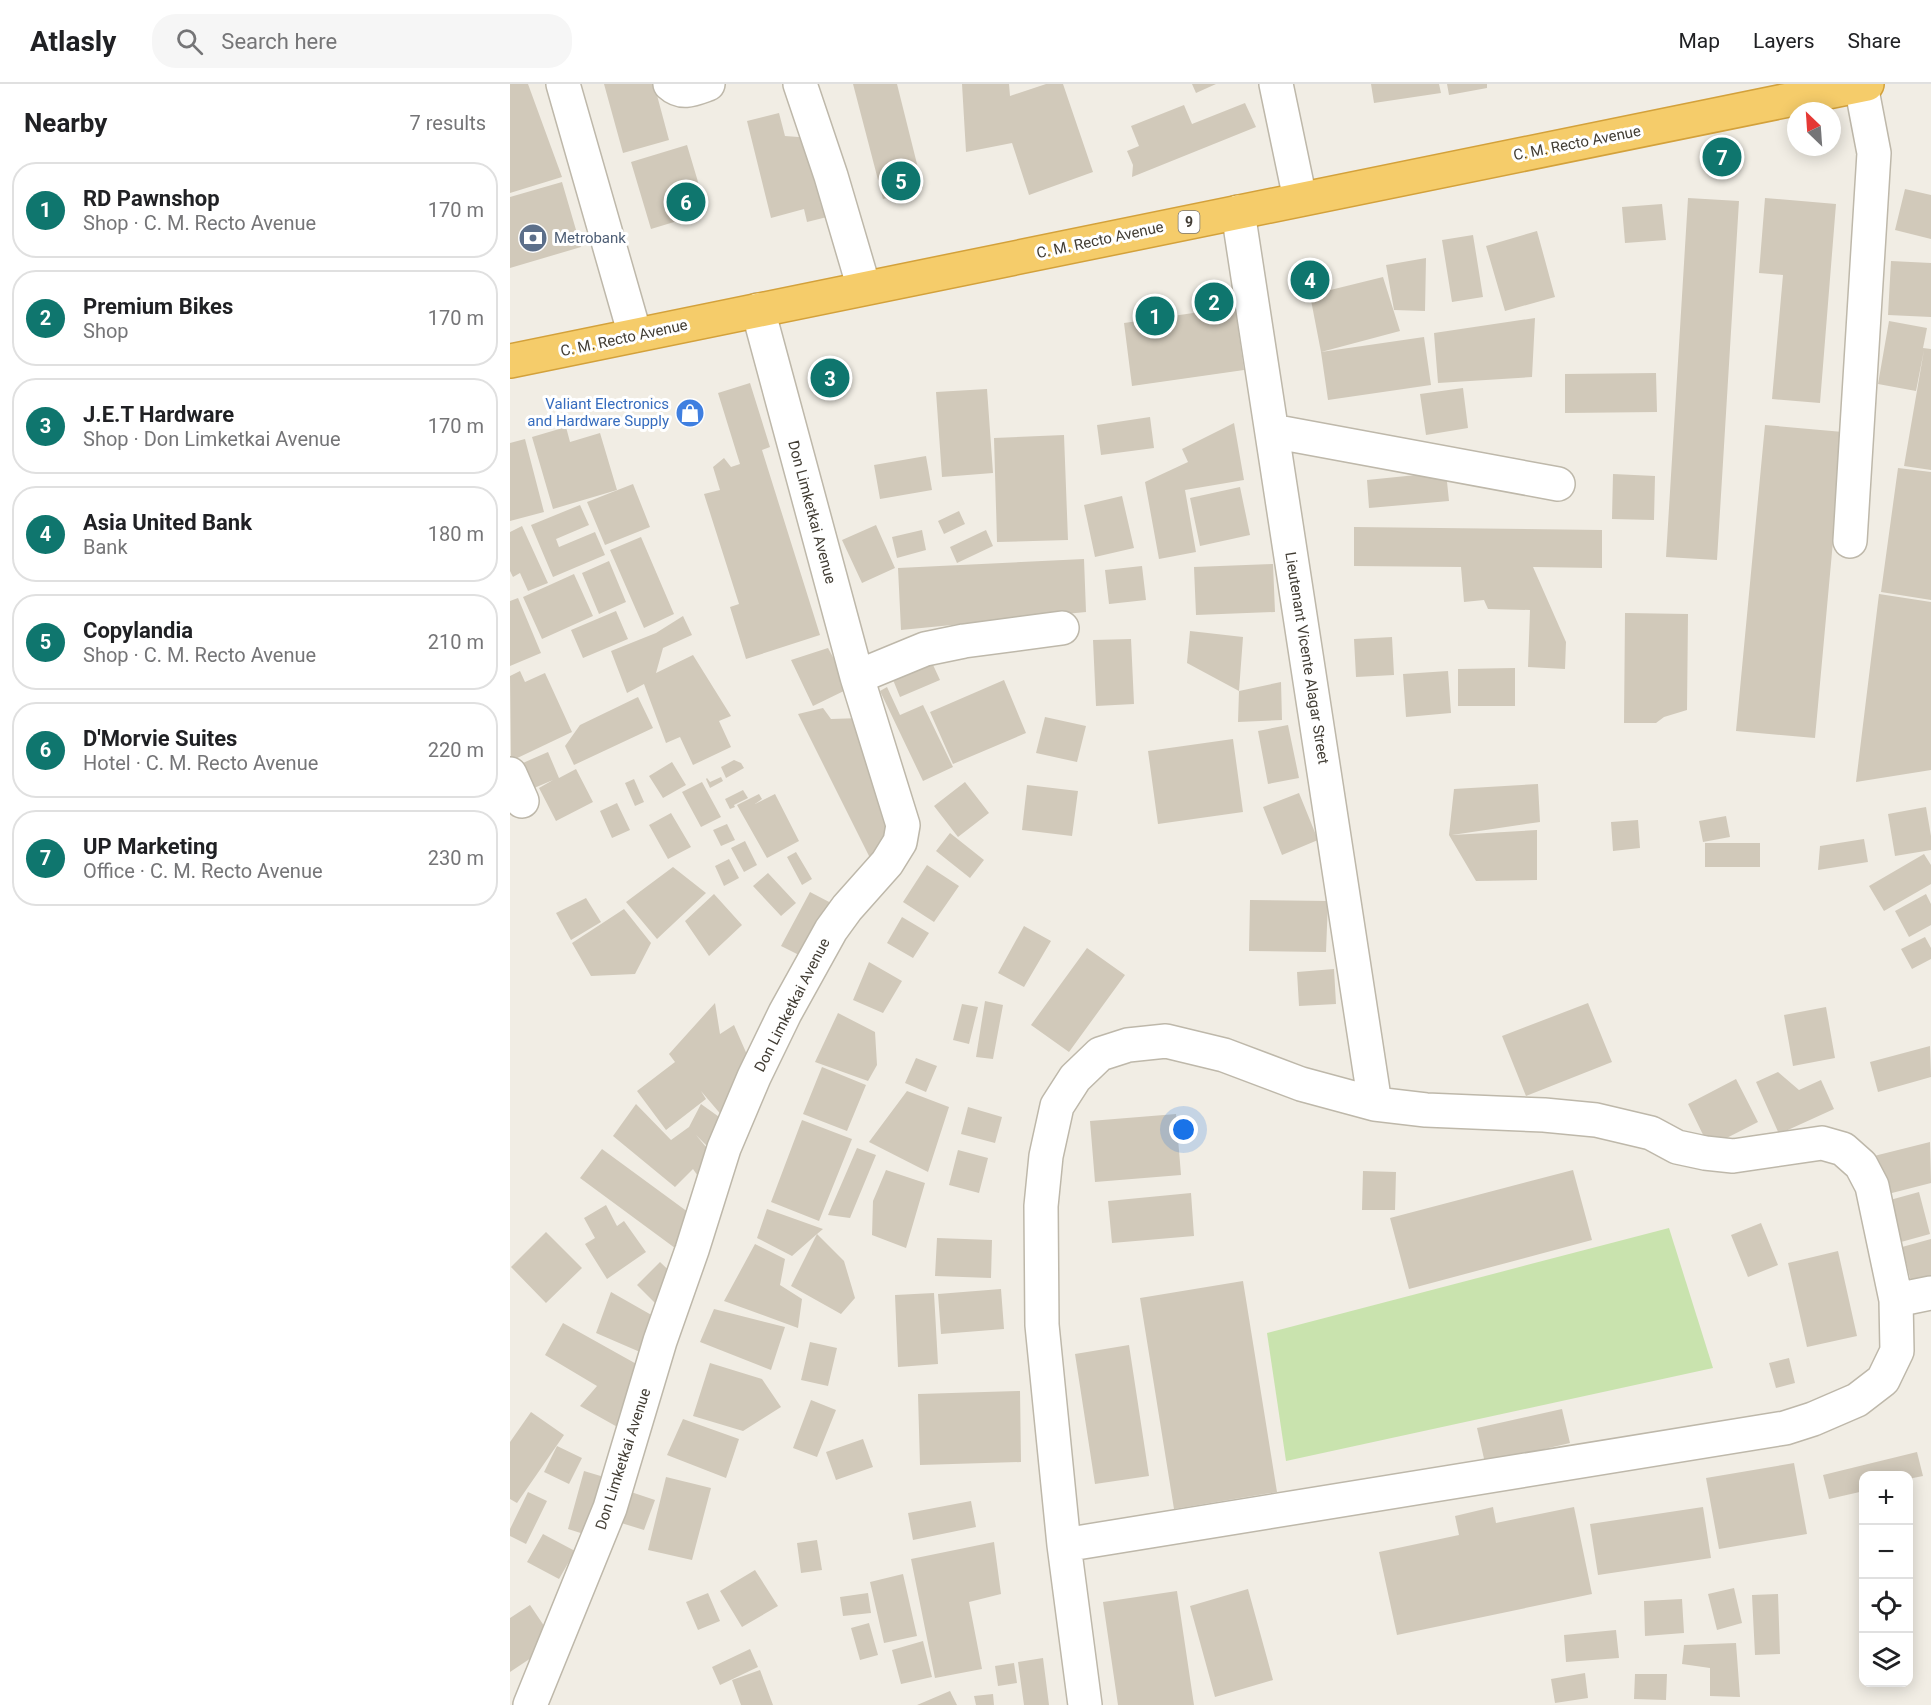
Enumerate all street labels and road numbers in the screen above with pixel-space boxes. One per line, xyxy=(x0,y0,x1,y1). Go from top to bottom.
street label: C. M. Recto Avenue xyxy=(1512,122,1642,164)
road number: 9 xyxy=(1178,211,1200,233)
street label: C. M. Recto Avenue xyxy=(1035,218,1165,262)
street label: C. M. Recto Avenue xyxy=(559,316,689,360)
street label: Don Limketkai Avenue xyxy=(784,438,840,586)
street label: Lieutenant Vicente Alagar Street xyxy=(1281,551,1333,765)
street label: Don Limketkai Avenue xyxy=(750,935,834,1075)
street label: Don Limketkai Avenue xyxy=(592,1386,654,1532)

